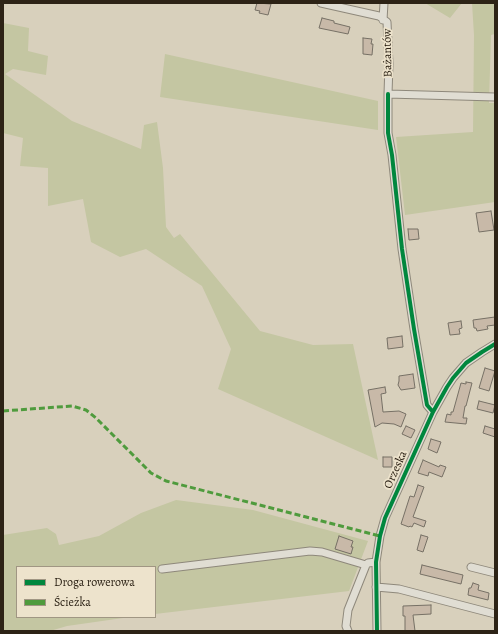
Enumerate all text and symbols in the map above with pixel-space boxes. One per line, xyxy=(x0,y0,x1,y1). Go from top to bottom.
street label: Bażantów xyxy=(380,29,396,77)
street label: Orzeska xyxy=(381,449,411,491)
legend xyxy=(16,566,156,618)
text: Droga rowerowa xyxy=(54,574,135,590)
text: Ścieżka xyxy=(54,594,91,610)

